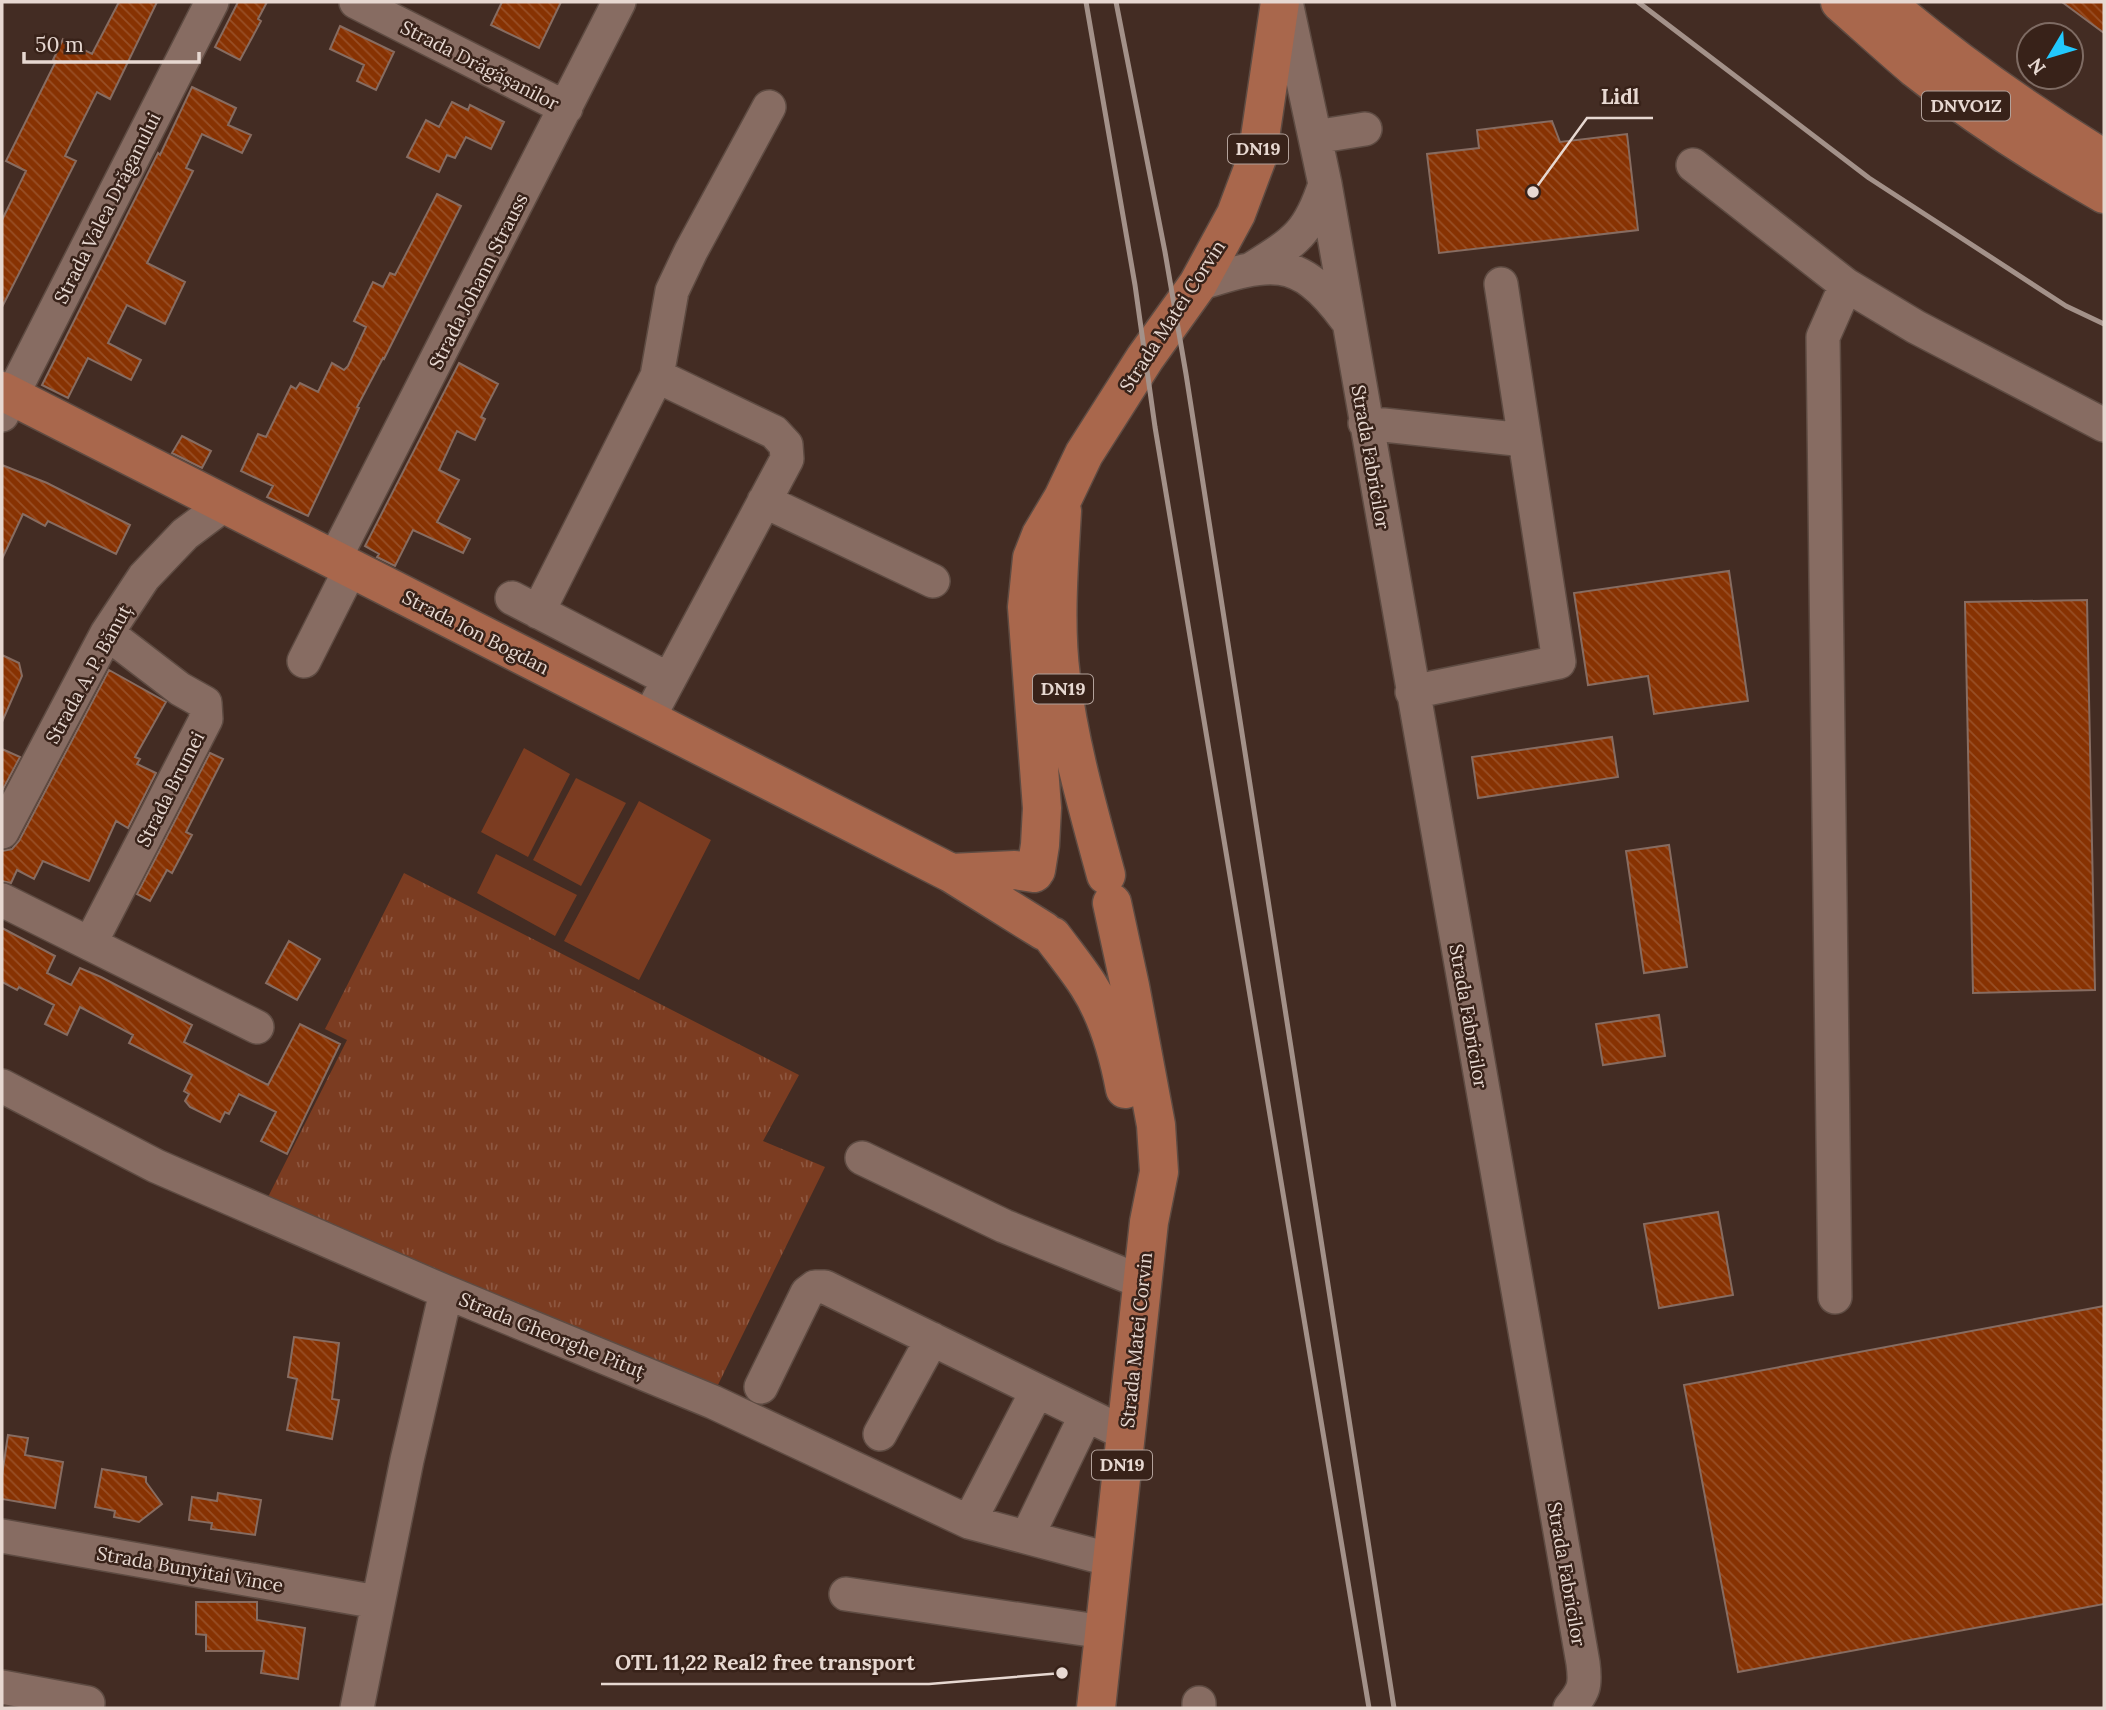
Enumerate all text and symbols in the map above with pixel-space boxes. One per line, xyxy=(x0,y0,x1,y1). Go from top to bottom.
street label: Strada Drăgășanilor xyxy=(397,15,564,116)
scale bar xyxy=(24,21,200,65)
north arrow xyxy=(2015,21,2085,91)
text: 50 m xyxy=(35,31,84,58)
text: N xyxy=(2022,53,2051,80)
callout: Lidl xyxy=(1587,76,1653,118)
text: Lidl xyxy=(1601,83,1640,110)
road number: DNVO1Z xyxy=(1922,92,2010,120)
street label: Strada Valea Drăganului xyxy=(48,108,166,308)
road number: DN19 xyxy=(1228,134,1288,164)
street label: Strada Johann Strauss xyxy=(423,189,533,373)
street label: Strada Matei Corvin xyxy=(1114,235,1230,397)
street label: Strada Fabricilor xyxy=(1346,383,1396,532)
street label: Strada Ion Bogdan xyxy=(398,585,554,679)
street label: Strada A. P. Bănuț xyxy=(40,600,136,748)
road number: DN19 xyxy=(1033,674,1093,704)
street label: Strada Brumei xyxy=(131,727,209,851)
street label: Strada Fabricilor xyxy=(1444,942,1494,1091)
street label: Strada Matei Corvin xyxy=(1115,1251,1157,1429)
street label: Strada Gheorghe Pituț xyxy=(456,1287,649,1384)
road number: DN19 xyxy=(1092,1450,1152,1480)
street label: Strada Fabricilor xyxy=(1542,1500,1592,1649)
street label: Strada Bunyitai Vince xyxy=(95,1541,285,1597)
callout: OTL 11,22 Real2 free transport xyxy=(601,1642,929,1684)
text: OTL 11,22 Real2 free transport xyxy=(615,1649,915,1676)

